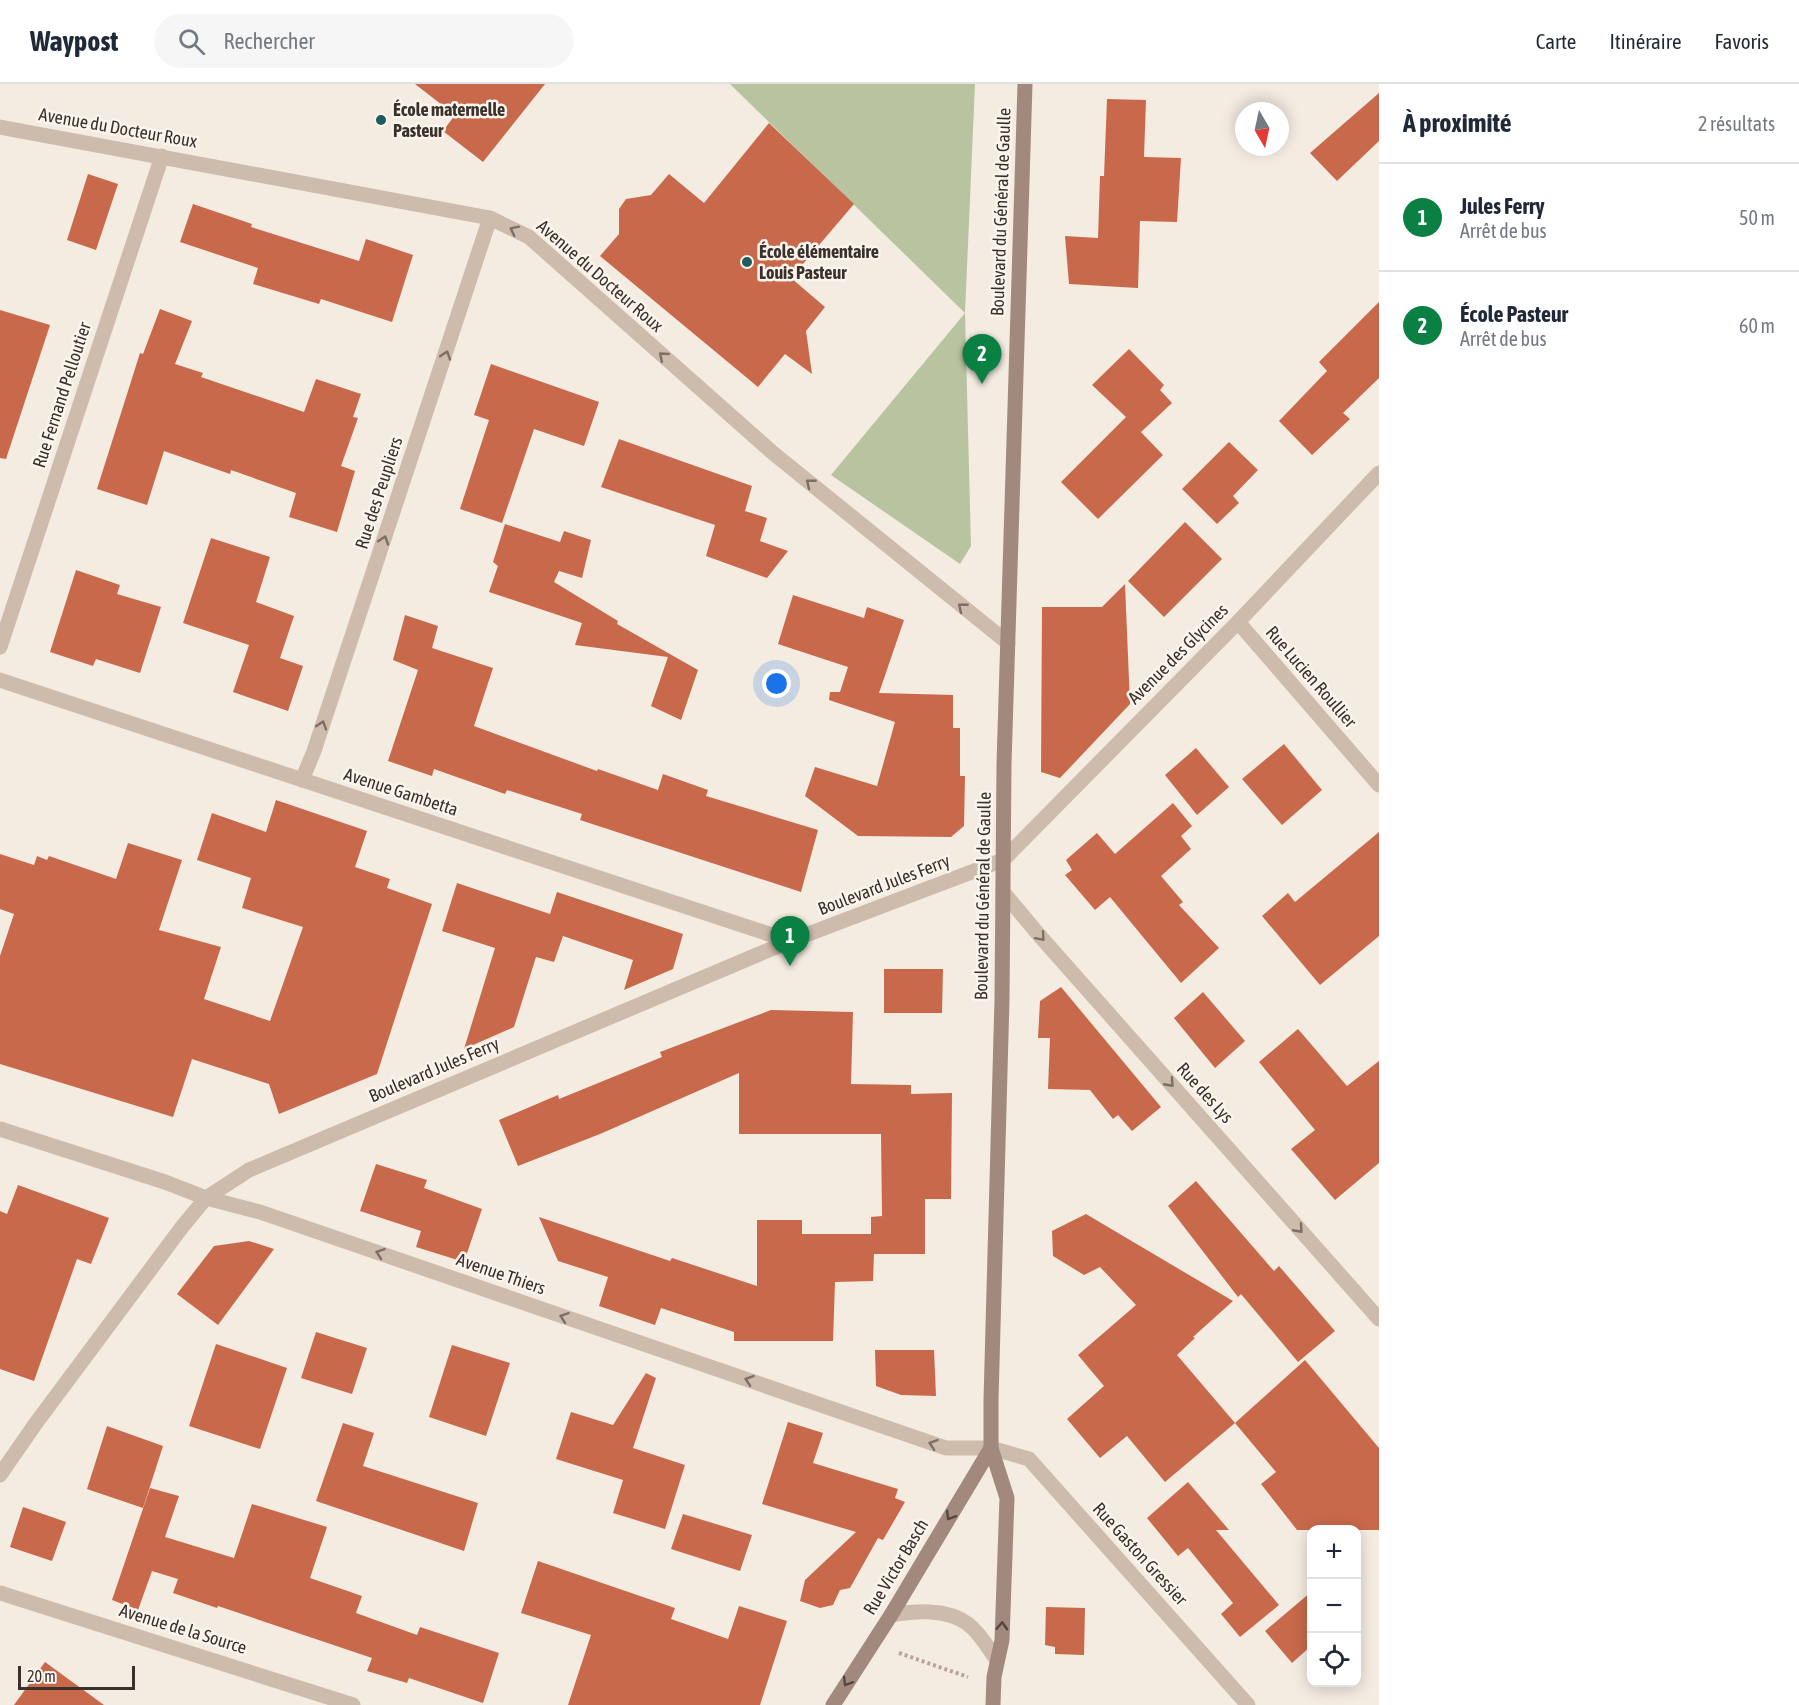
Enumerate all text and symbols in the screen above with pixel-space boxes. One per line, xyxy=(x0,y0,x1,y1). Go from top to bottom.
search box xyxy=(154,14,574,68)
text: Waypost xyxy=(30,25,118,57)
icon: search xyxy=(175,25,208,58)
text: Rechercher xyxy=(223,28,315,54)
text: Carte xyxy=(1536,29,1576,53)
text: Itinéraire xyxy=(1609,29,1681,53)
text: Favoris xyxy=(1714,29,1769,53)
place label: École maternelle Pasteur xyxy=(393,99,505,141)
north arrow xyxy=(1235,102,1289,156)
street label: Avenue du Docteur Roux xyxy=(37,103,199,152)
street label: Boulevard du Général de Gaulle xyxy=(986,107,1015,316)
text: À proximité xyxy=(1403,108,1511,138)
text: 2 résultats xyxy=(1698,112,1775,135)
marker: École maternelle Pasteur xyxy=(374,113,388,127)
text: Jules Ferry xyxy=(1460,193,1545,219)
text: 1 xyxy=(1418,206,1427,229)
text: 50 m xyxy=(1739,206,1775,229)
street label: Avenue du Docteur Roux xyxy=(533,215,668,336)
text: Arrêt de bus xyxy=(1460,219,1547,242)
one-way arrow xyxy=(510,226,521,238)
place label: École élémentaire Louis Pasteur xyxy=(759,241,879,283)
marker: École élémentaire Louis Pasteur xyxy=(740,255,754,269)
text: École Pasteur xyxy=(1460,301,1568,327)
text: 2 xyxy=(1418,314,1427,337)
text: 60 m xyxy=(1739,314,1775,337)
street label: Rue Fernand Pelloutier xyxy=(28,319,95,470)
text: Arrêt de bus xyxy=(1460,327,1547,350)
pin: 2 xyxy=(962,334,1002,384)
one-way arrow xyxy=(438,350,451,361)
one-way arrow xyxy=(659,352,670,363)
street label: Rue des Peupliers xyxy=(351,434,407,552)
one-way arrow xyxy=(806,480,817,491)
one-way arrow xyxy=(377,535,389,546)
street label: Avenue des Glycines xyxy=(1123,599,1232,708)
one-way arrow xyxy=(957,603,968,614)
street label: Rue Lucien Roullier xyxy=(1262,622,1362,732)
your location xyxy=(762,669,791,698)
one-way arrow xyxy=(315,720,327,731)
street label: Avenue Gambetta xyxy=(342,763,461,820)
street label: Boulevard du Général de Gaulle xyxy=(970,792,995,1000)
street label: Boulevard Jules Ferry xyxy=(815,850,953,919)
pin: 1 xyxy=(770,916,810,966)
one-way arrow xyxy=(1034,930,1045,941)
street label: Boulevard Jules Ferry xyxy=(366,1033,502,1106)
street label: Rue des Lys xyxy=(1173,1058,1238,1127)
one-way arrow xyxy=(1163,1076,1174,1087)
one-way arrow xyxy=(1292,1222,1303,1233)
one-way arrow xyxy=(375,1248,386,1261)
street label: Avenue Thiers xyxy=(454,1249,548,1299)
one-way arrow xyxy=(559,1311,570,1324)
one-way arrow xyxy=(744,1375,754,1388)
one-way arrow xyxy=(928,1438,939,1451)
street label: Rue Gaston Gressier xyxy=(1089,1498,1192,1610)
one-way arrow xyxy=(945,1510,957,1520)
street label: Rue Victor Basch xyxy=(859,1515,932,1618)
map controls xyxy=(1307,1525,1361,1687)
button: + xyxy=(1307,1525,1361,1579)
button: − xyxy=(1307,1579,1361,1633)
street label: Avenue de la Source xyxy=(117,1599,249,1658)
one-way arrow xyxy=(996,1622,1009,1631)
button: locate xyxy=(1307,1633,1361,1687)
scale bar xyxy=(18,1663,135,1690)
text: 20 m xyxy=(27,1667,56,1685)
one-way arrow xyxy=(843,1676,855,1686)

